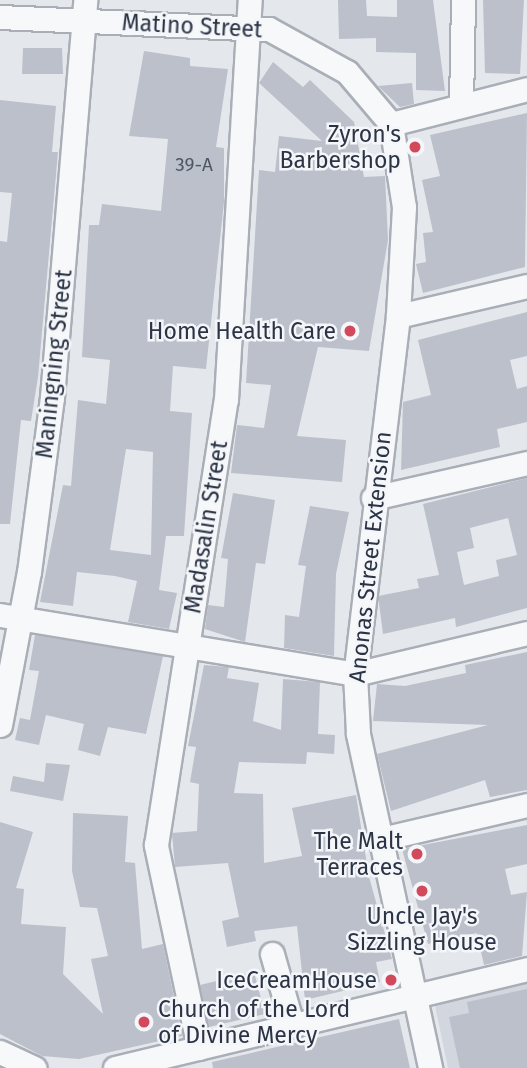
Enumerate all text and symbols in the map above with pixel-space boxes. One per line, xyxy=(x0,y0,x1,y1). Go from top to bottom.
street label: Matino Street xyxy=(121,9,263,43)
place label: Zyron's Barbershop xyxy=(280,120,401,174)
marker: Zyron's Barbershop xyxy=(407,139,423,155)
house number: 39-A xyxy=(175,154,213,176)
street label: Maningning Street xyxy=(30,268,78,460)
place label: Home Health Care xyxy=(148,317,336,345)
marker: Home Health Care xyxy=(342,323,358,339)
street label: Anonas Street Extension xyxy=(343,430,397,684)
street label: Madasalin Street xyxy=(179,439,233,615)
place label: The Malt Terraces xyxy=(314,827,403,881)
marker: The Malt Terraces xyxy=(409,846,425,862)
marker: Uncle Jay's Sizzling House xyxy=(414,883,430,899)
place label: Uncle Jay's Sizzling House xyxy=(347,902,497,956)
place label: IceCreamHouse xyxy=(216,966,377,994)
marker: IceCreamHouse xyxy=(383,972,399,988)
place label: Church of the Lord of Divine Mercy xyxy=(158,995,350,1049)
marker: Church of the Lord of Divine Mercy xyxy=(136,1014,152,1030)

